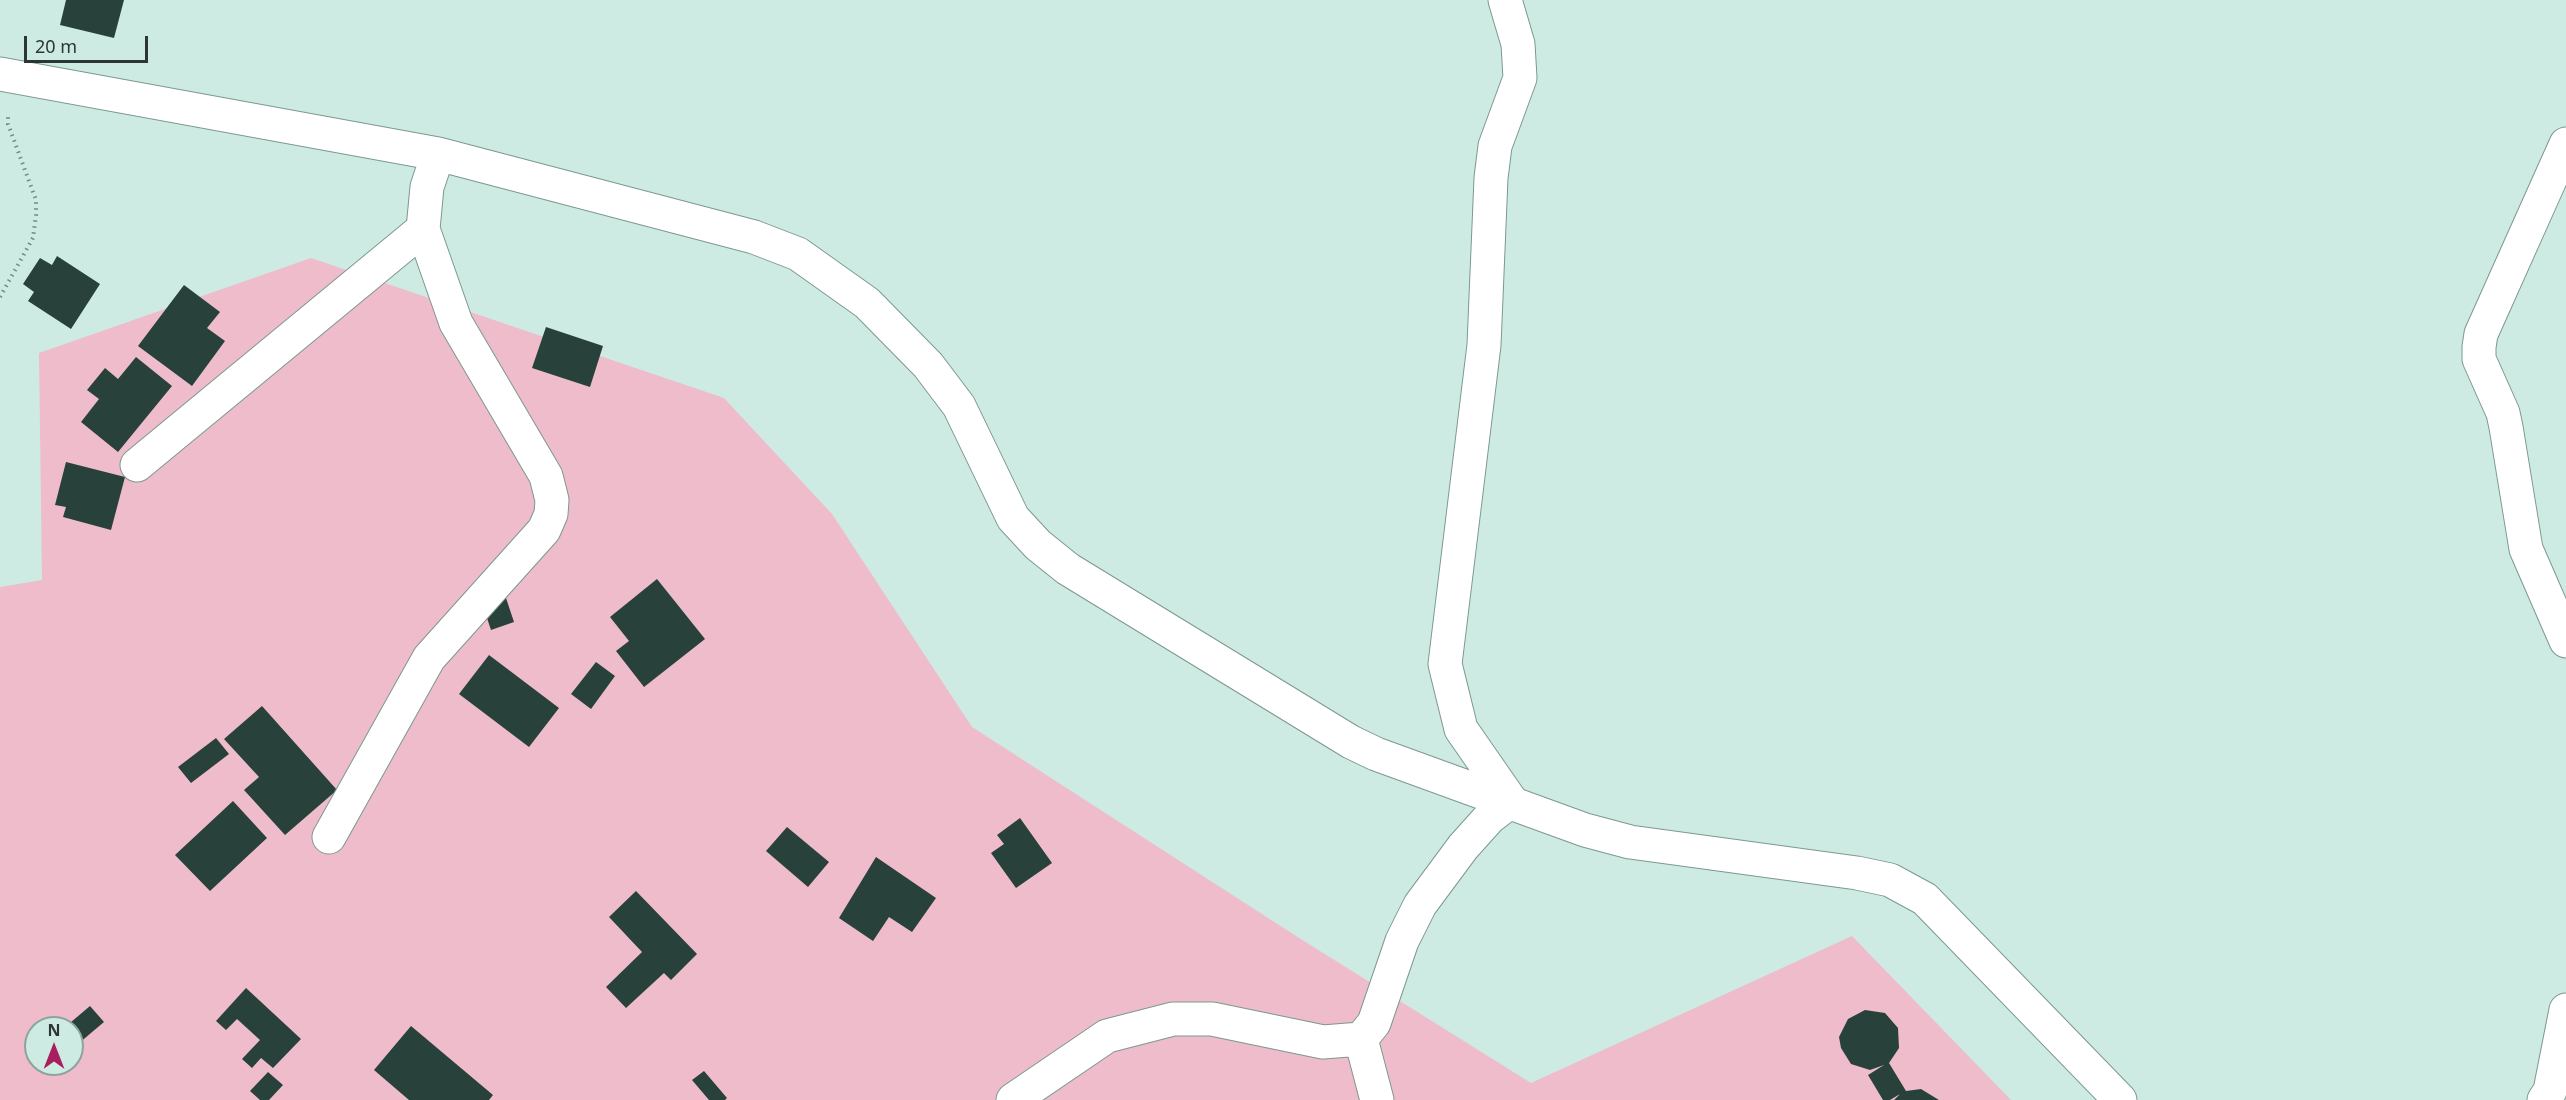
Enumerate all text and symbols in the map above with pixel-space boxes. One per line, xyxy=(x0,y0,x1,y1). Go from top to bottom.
scale bar xyxy=(27,24,152,62)
text: 20 m xyxy=(35,34,77,58)
north arrow xyxy=(24,1016,84,1076)
text: N xyxy=(47,1019,61,1041)

